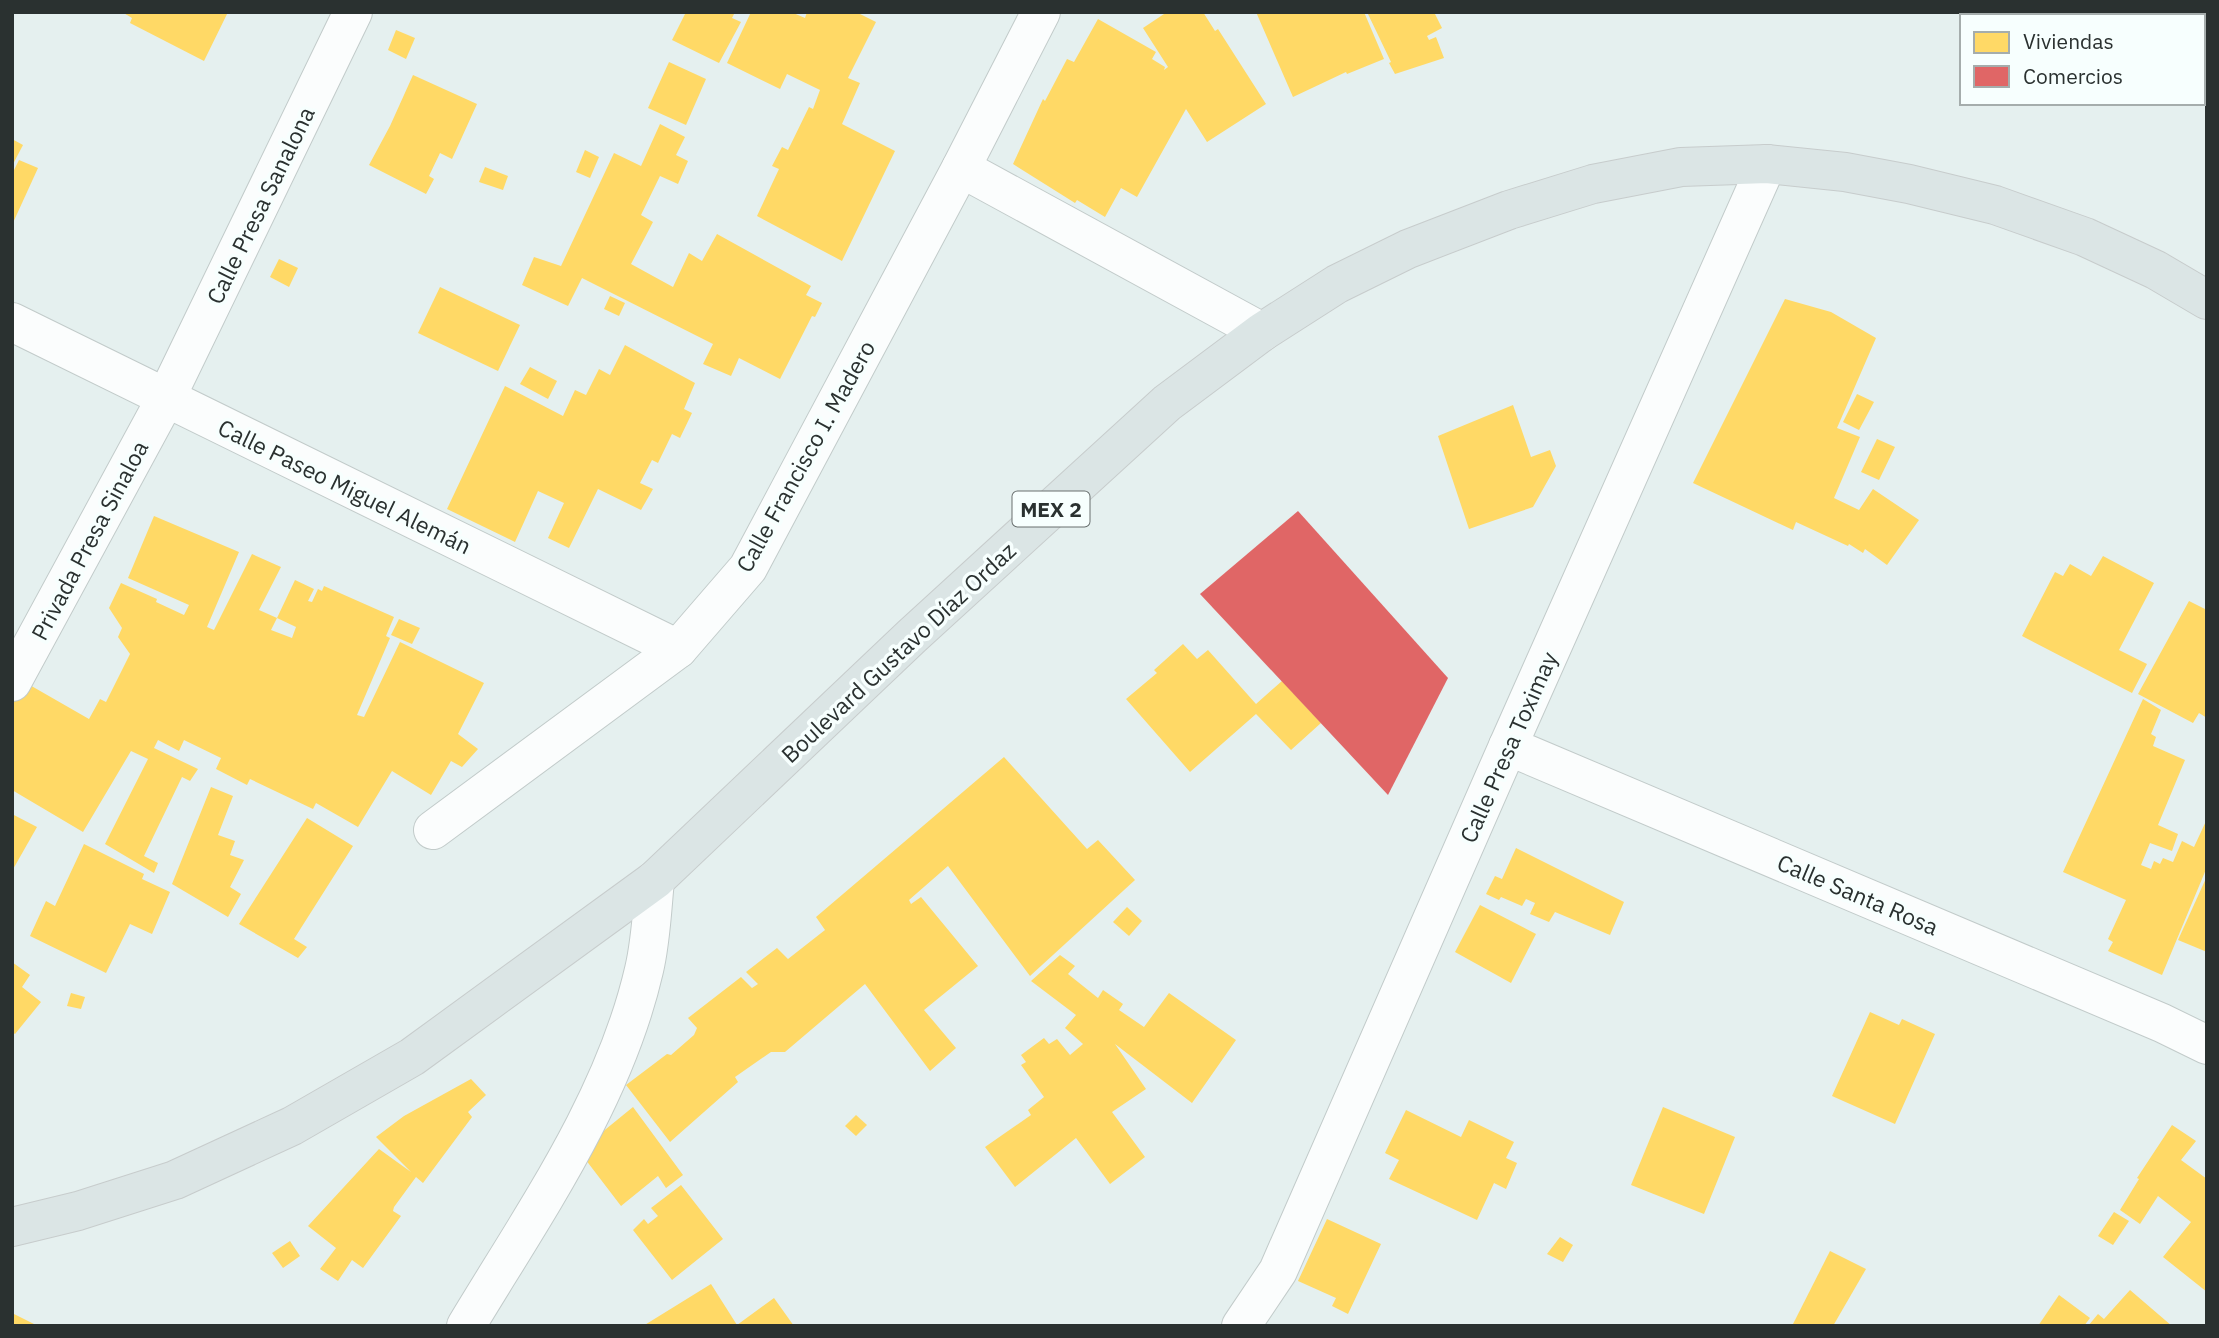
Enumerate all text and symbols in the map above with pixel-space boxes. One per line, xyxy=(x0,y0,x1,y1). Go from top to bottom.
legend xyxy=(1960,14,2205,105)
text: Viviendas xyxy=(2023,27,2114,55)
text: Comercios xyxy=(2023,62,2123,90)
street label: Calle Presa Sanalona xyxy=(199,101,321,309)
street label: Calle Francisco I. Madero xyxy=(729,335,881,577)
street label: Calle Paseo Miguel Alemán xyxy=(213,412,477,560)
street label: Privada Presa Sinaloa xyxy=(24,435,154,645)
road number: MEX 2 xyxy=(1012,491,1090,526)
street label: Boulevard Gustavo Díaz Ordaz xyxy=(774,535,1022,769)
street label: Calle Presa Toximay xyxy=(1452,646,1564,847)
street label: Calle Santa Rosa xyxy=(1773,847,1943,941)

